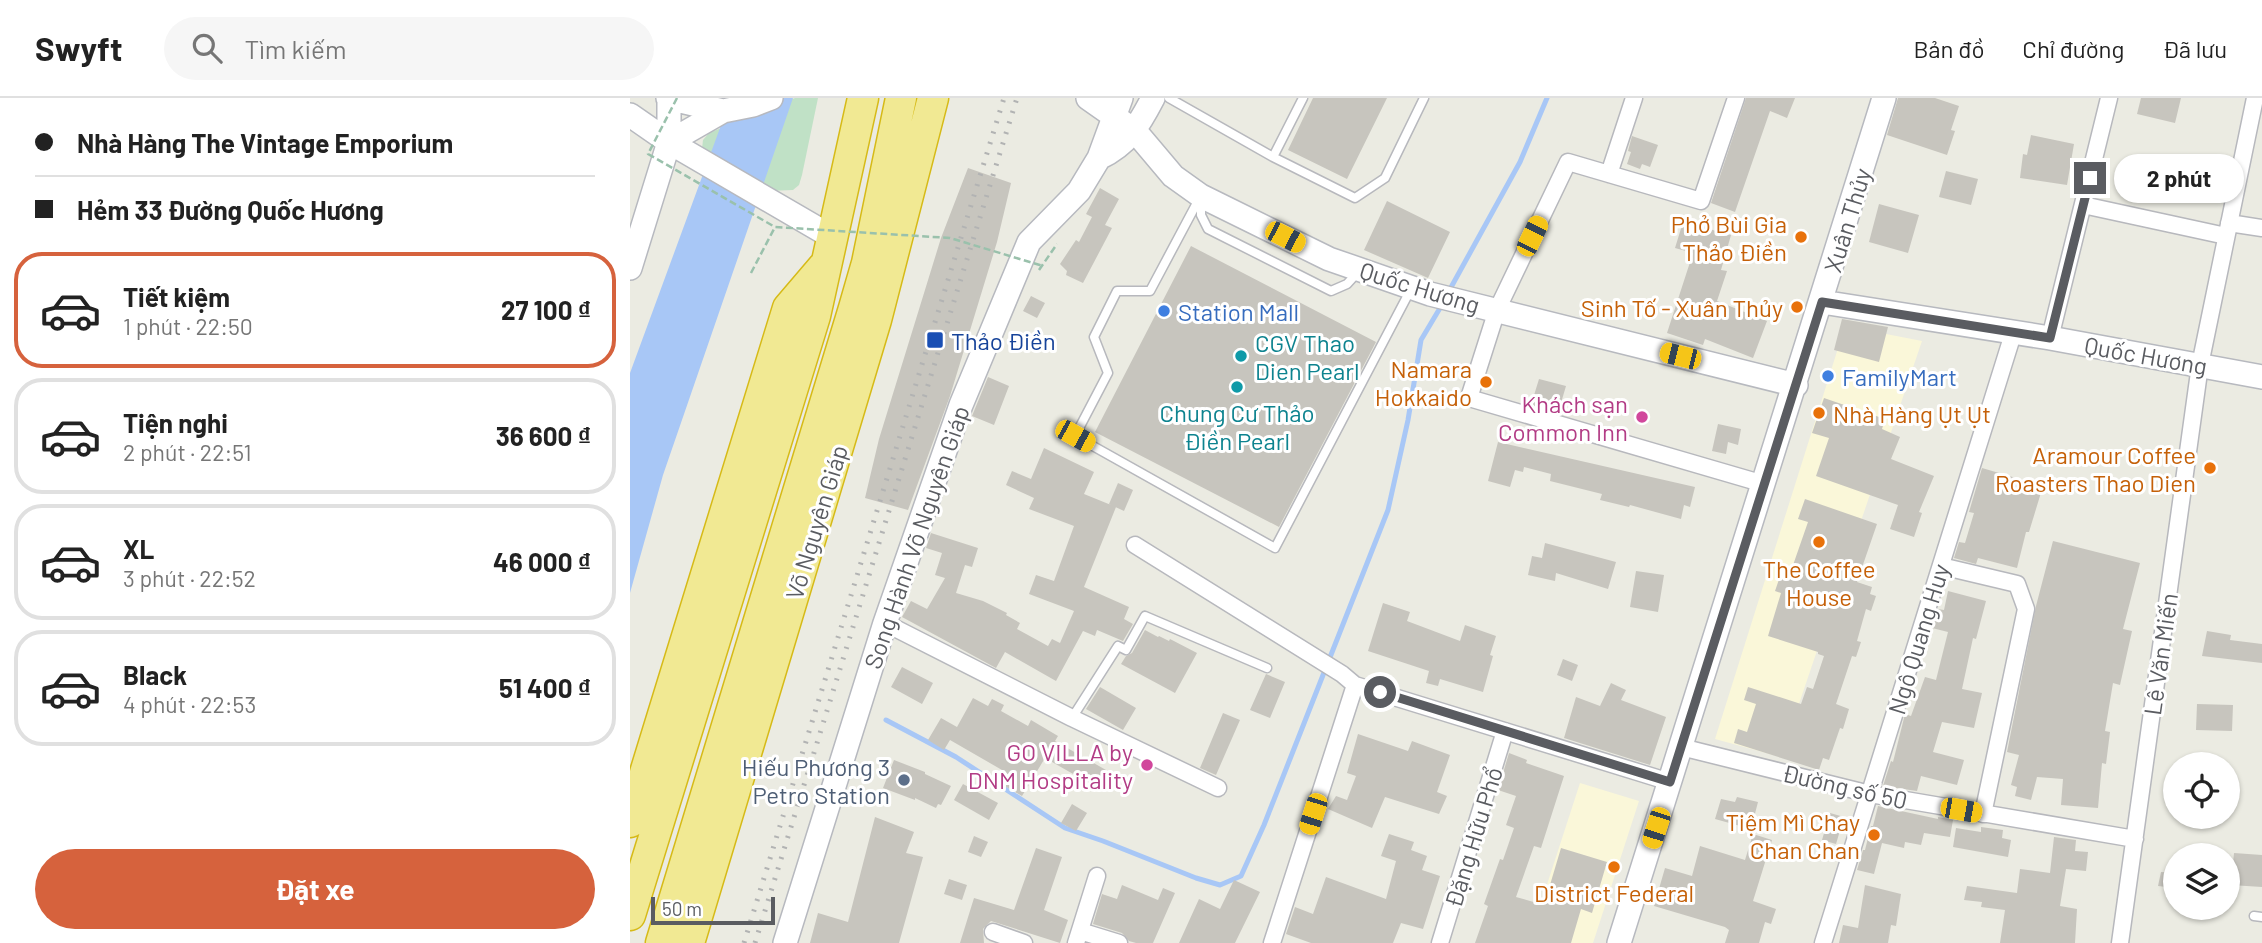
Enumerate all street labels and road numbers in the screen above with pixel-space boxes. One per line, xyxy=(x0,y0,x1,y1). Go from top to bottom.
street label: Xuân Thủy xyxy=(1817,164,1877,276)
street label: Quốc Hương xyxy=(1356,255,1484,319)
street label: Quốc Hương xyxy=(2082,330,2210,380)
street label: Song Hành Võ Nguyên Giáp xyxy=(857,402,975,672)
street label: Võ Nguyên Giáp xyxy=(779,441,853,603)
street label: Ngô Quang Huy xyxy=(1881,560,1955,718)
street label: Lê Văn Miến xyxy=(2137,591,2183,717)
street label: Đường số 50 xyxy=(1780,758,1910,814)
street label: Đặng Hữu Phổ xyxy=(1438,763,1508,911)

